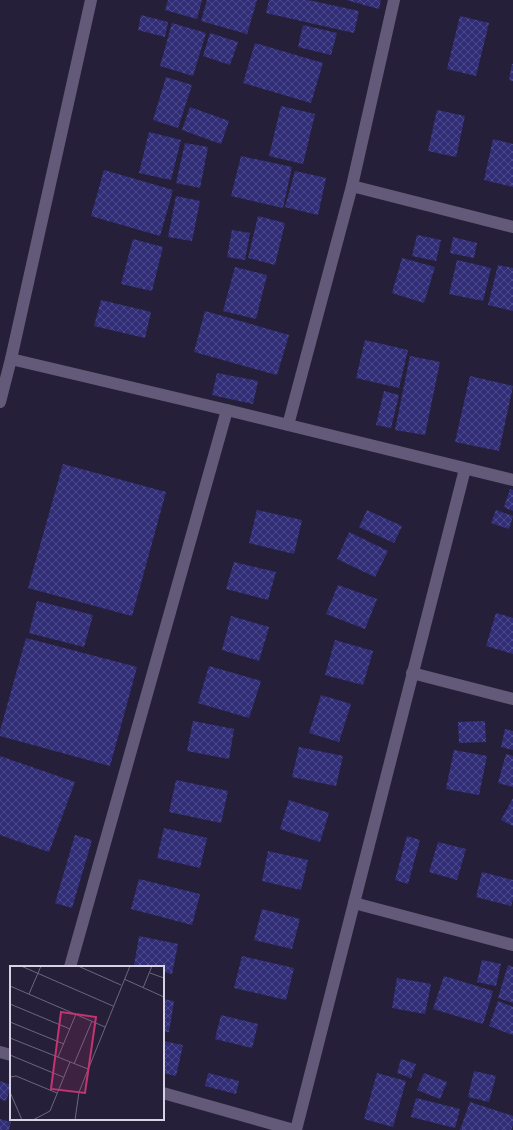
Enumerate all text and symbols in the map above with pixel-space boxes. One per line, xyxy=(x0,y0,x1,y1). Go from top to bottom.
inset map xyxy=(10,966,164,1120)

